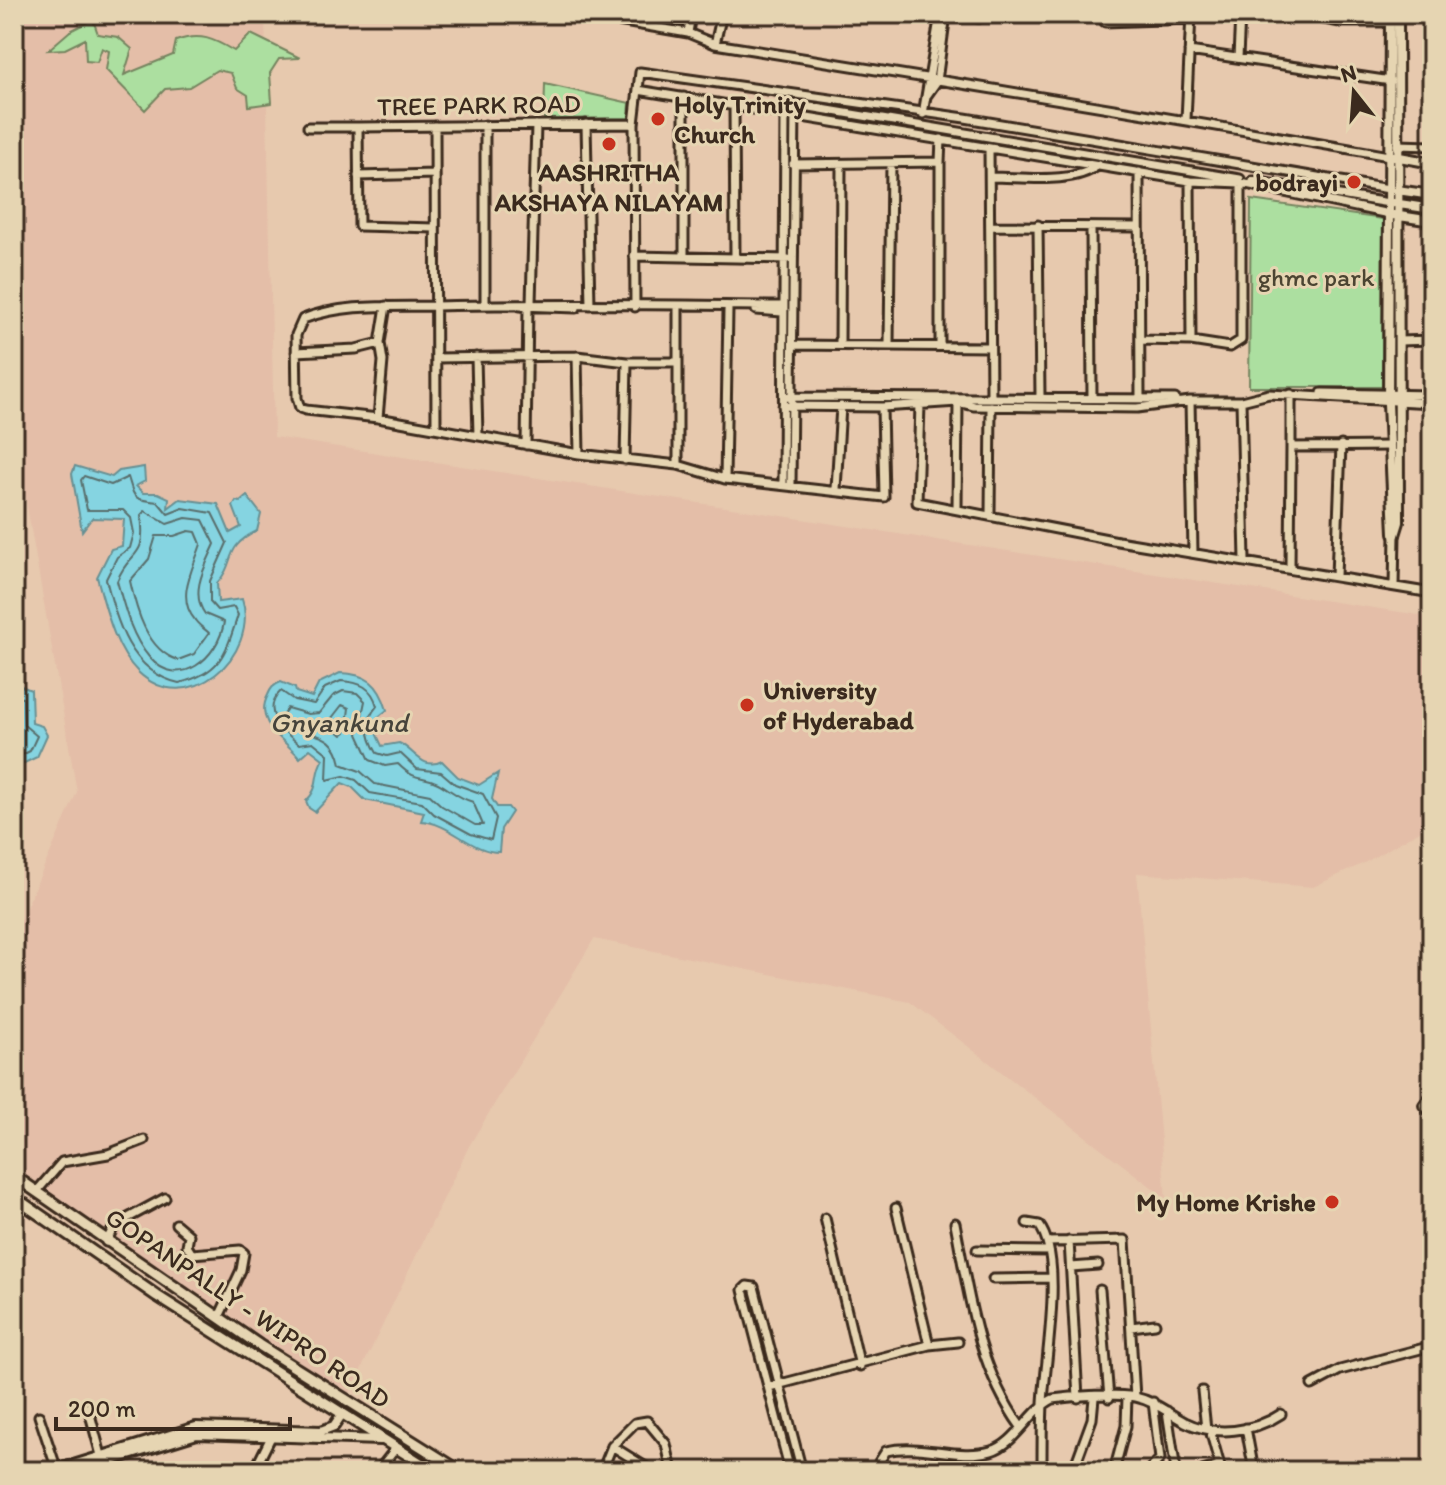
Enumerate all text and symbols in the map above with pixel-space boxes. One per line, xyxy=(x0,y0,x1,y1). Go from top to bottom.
north arrow xyxy=(1314,52,1394,132)
text: N xyxy=(1337,58,1359,88)
street label: TREE PARK ROAD xyxy=(377,87,581,123)
place label: Holy Trinity Church xyxy=(674,88,806,150)
marker: Holy Trinity Church xyxy=(649,110,667,128)
marker: AASHRITHA AKSHAYA NILAYAM xyxy=(600,135,618,153)
place label: AASHRITHA AKSHAYA NILAYAM xyxy=(493,156,724,218)
place label: bodrayi xyxy=(1255,166,1338,198)
marker: bodrayi xyxy=(1345,173,1363,191)
park label: ghmc park xyxy=(1258,261,1375,293)
place label: University of Hyderabad xyxy=(763,674,914,736)
marker: University of Hyderabad xyxy=(738,696,756,714)
water label: Gnyankund xyxy=(270,705,411,739)
place label: My Home Krishe xyxy=(1136,1186,1316,1218)
marker: My Home Krishe xyxy=(1323,1193,1341,1211)
street label: GOPANPALLY - WIPRO ROAD xyxy=(99,1201,397,1415)
scale bar xyxy=(56,1381,290,1431)
text: 200 m xyxy=(68,1394,136,1423)

